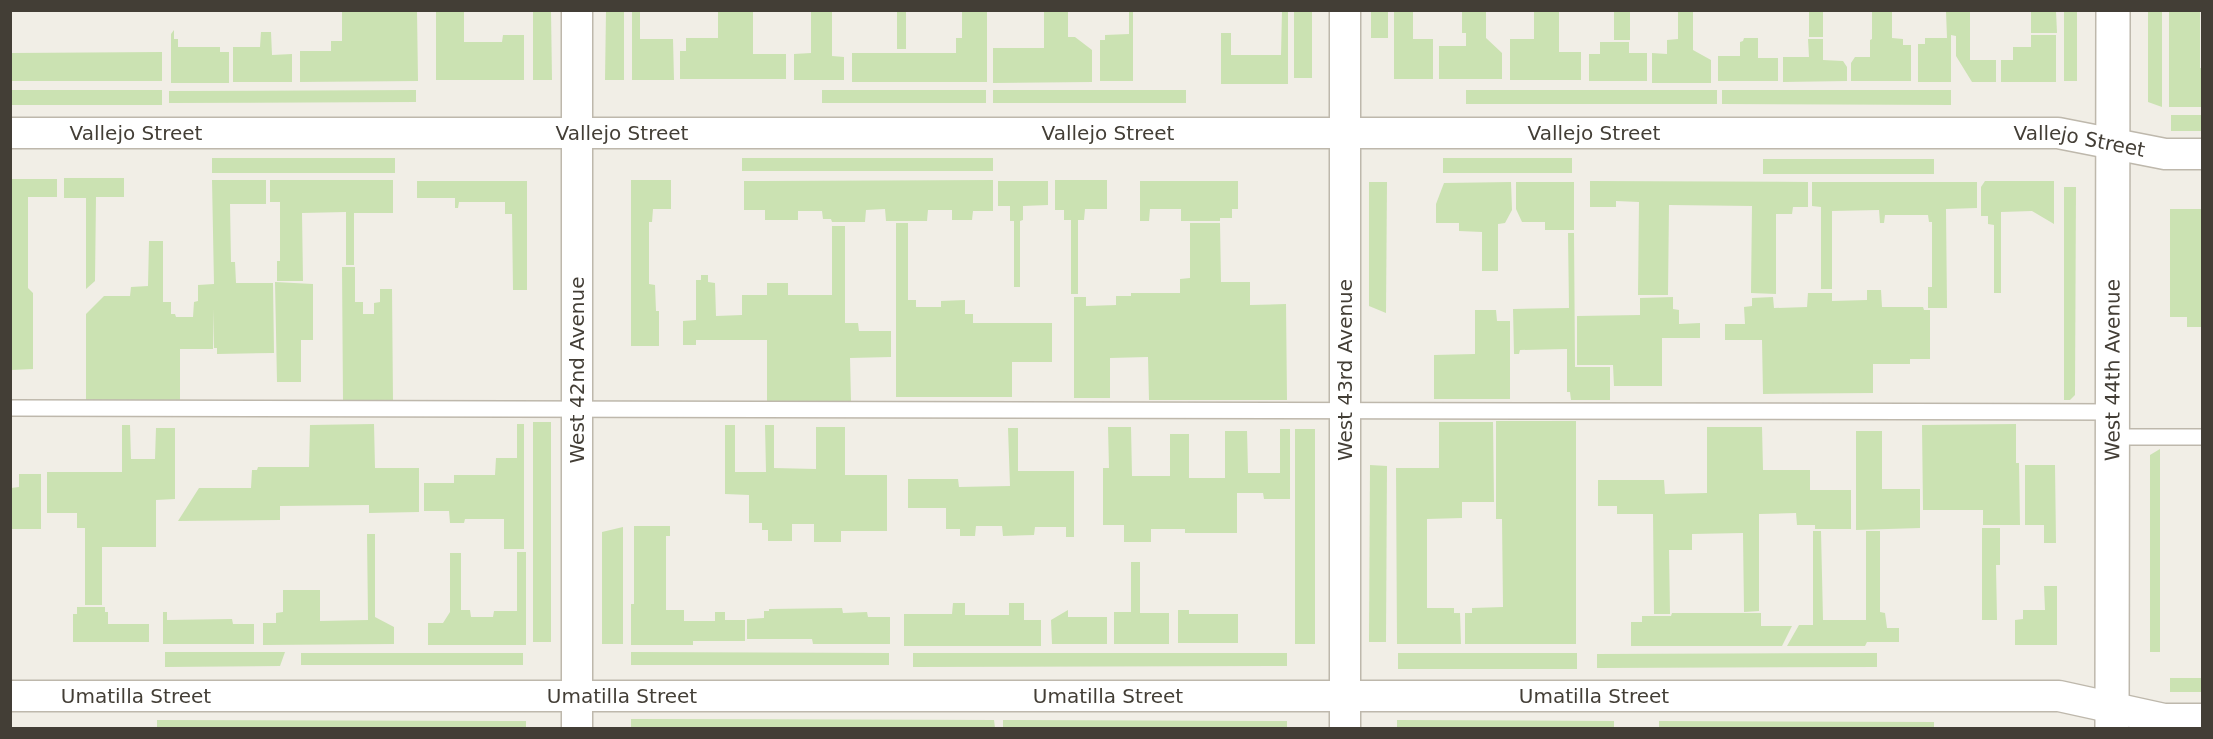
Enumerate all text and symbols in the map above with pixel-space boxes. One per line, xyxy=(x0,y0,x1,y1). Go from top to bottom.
street label: Vallejo Street xyxy=(70,121,203,145)
street label: Vallejo Street xyxy=(556,121,689,145)
street label: Vallejo Street xyxy=(1042,121,1175,145)
street label: Vallejo Street xyxy=(1528,121,1661,145)
street label: Vallejo Street xyxy=(2014,121,2147,162)
street label: West 42nd Avenue xyxy=(565,276,589,464)
street label: West 43rd Avenue xyxy=(1333,279,1357,461)
street label: West 44th Avenue xyxy=(2100,279,2125,461)
street label: Umatilla Street xyxy=(61,684,211,708)
street label: Umatilla Street xyxy=(547,684,697,708)
street label: Umatilla Street xyxy=(1033,684,1183,708)
street label: Umatilla Street xyxy=(1519,684,1669,708)

